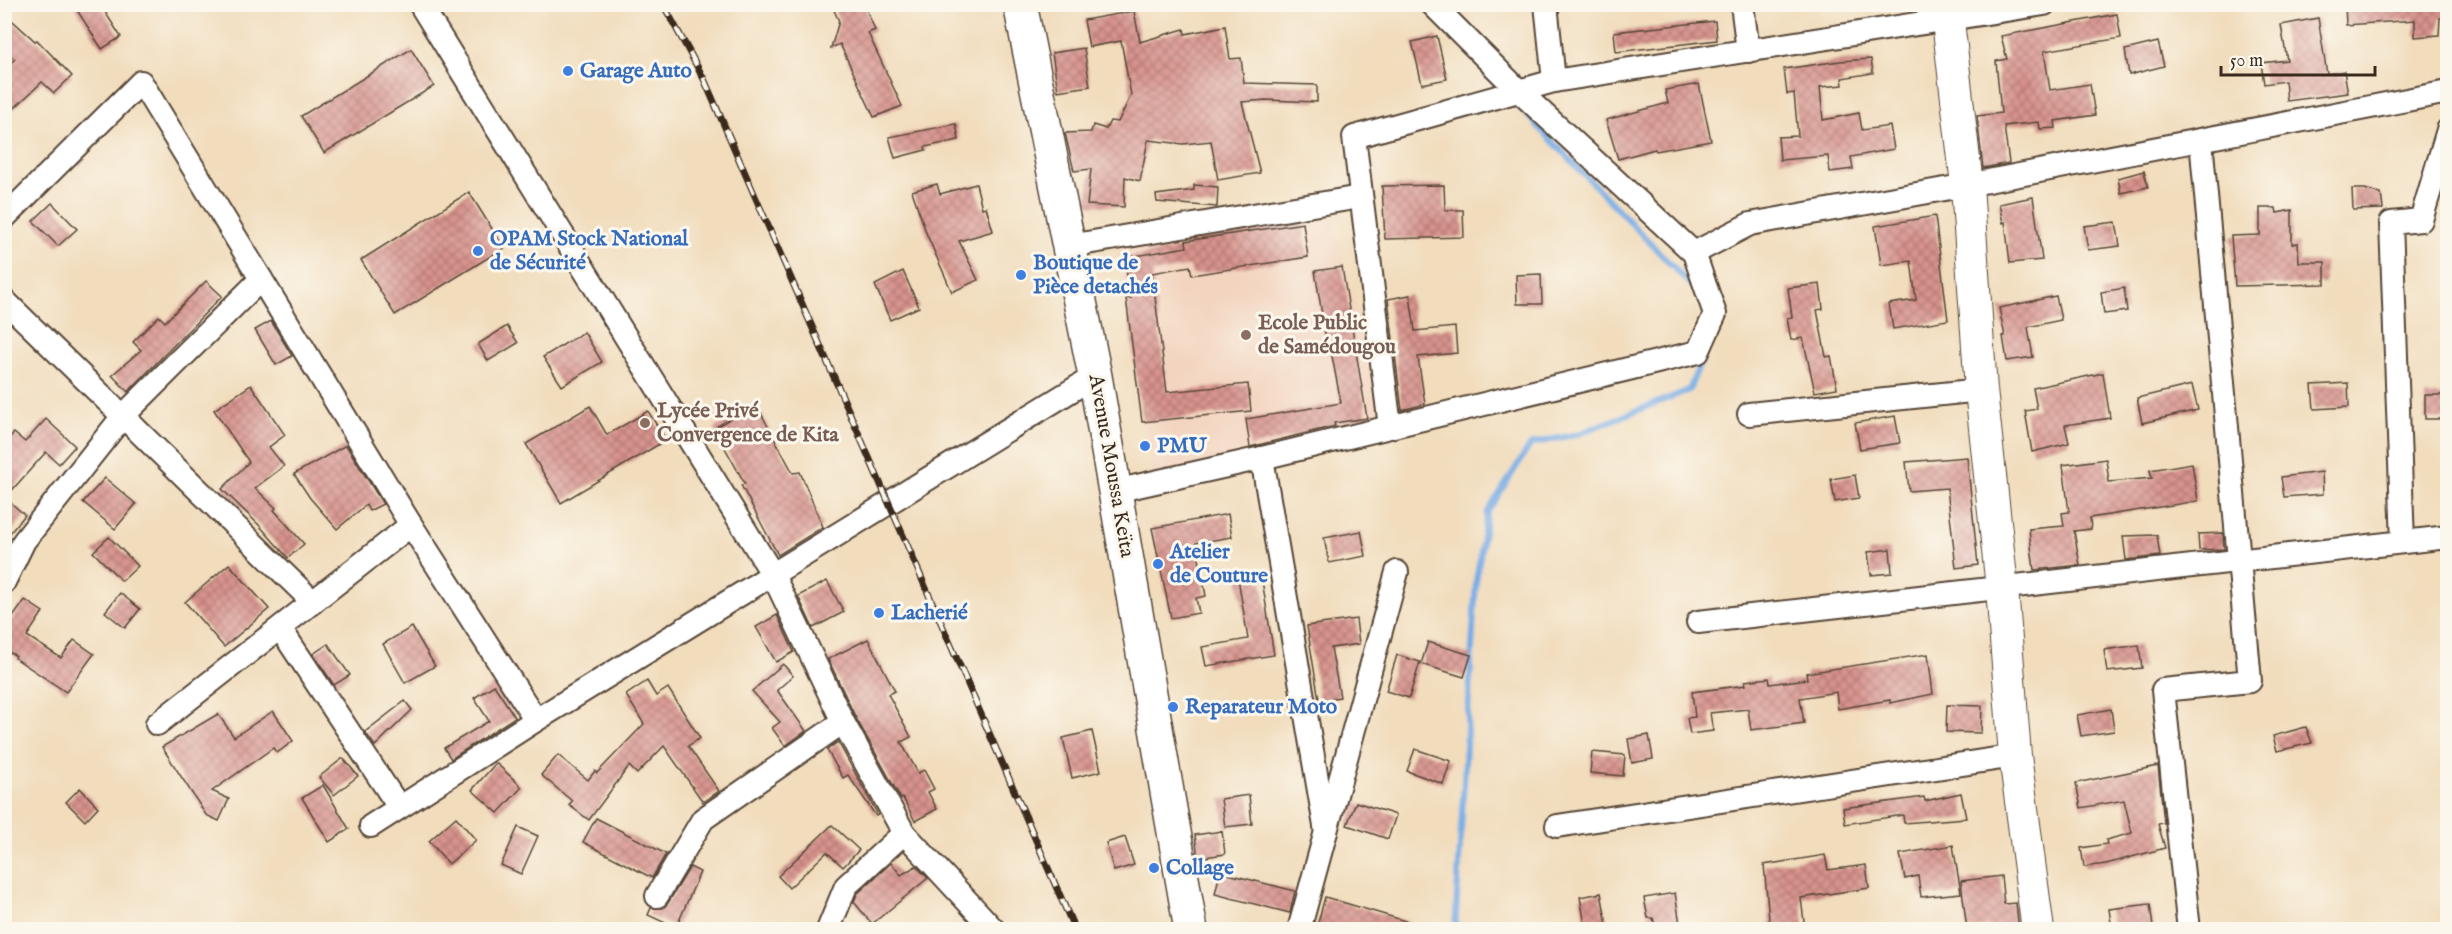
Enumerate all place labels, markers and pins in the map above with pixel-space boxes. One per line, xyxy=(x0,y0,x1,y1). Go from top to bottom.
place label: Garage Auto xyxy=(580,58,692,85)
marker: Garage Auto xyxy=(561,64,575,78)
place label: OPAM Stock National de Sécurité xyxy=(490,226,689,277)
marker: OPAM Stock National de Sécurité xyxy=(471,244,485,258)
place label: Boutique de Pièce detachés xyxy=(1033,250,1158,301)
marker: Boutique de Pièce detachés xyxy=(1014,268,1028,282)
place label: Ecole Public de Samédougou xyxy=(1258,310,1396,361)
marker: Ecole Public de Samédougou xyxy=(1239,328,1253,342)
place label: Lycée Privé Convergence de Kita xyxy=(657,398,840,449)
marker: Lycée Privé Convergence de Kita xyxy=(638,416,652,430)
place label: PMU xyxy=(1157,433,1208,460)
marker: PMU xyxy=(1138,439,1152,453)
place label: Atelier de Couture xyxy=(1169,539,1268,590)
marker: Atelier de Couture xyxy=(1151,557,1165,571)
place label: Lacherié xyxy=(891,600,968,627)
marker: Lacherié xyxy=(872,606,886,620)
place label: Reparateur Moto xyxy=(1185,694,1338,721)
marker: Reparateur Moto xyxy=(1166,700,1180,714)
place label: Collage xyxy=(1166,855,1234,882)
marker: Collage xyxy=(1147,861,1161,875)

